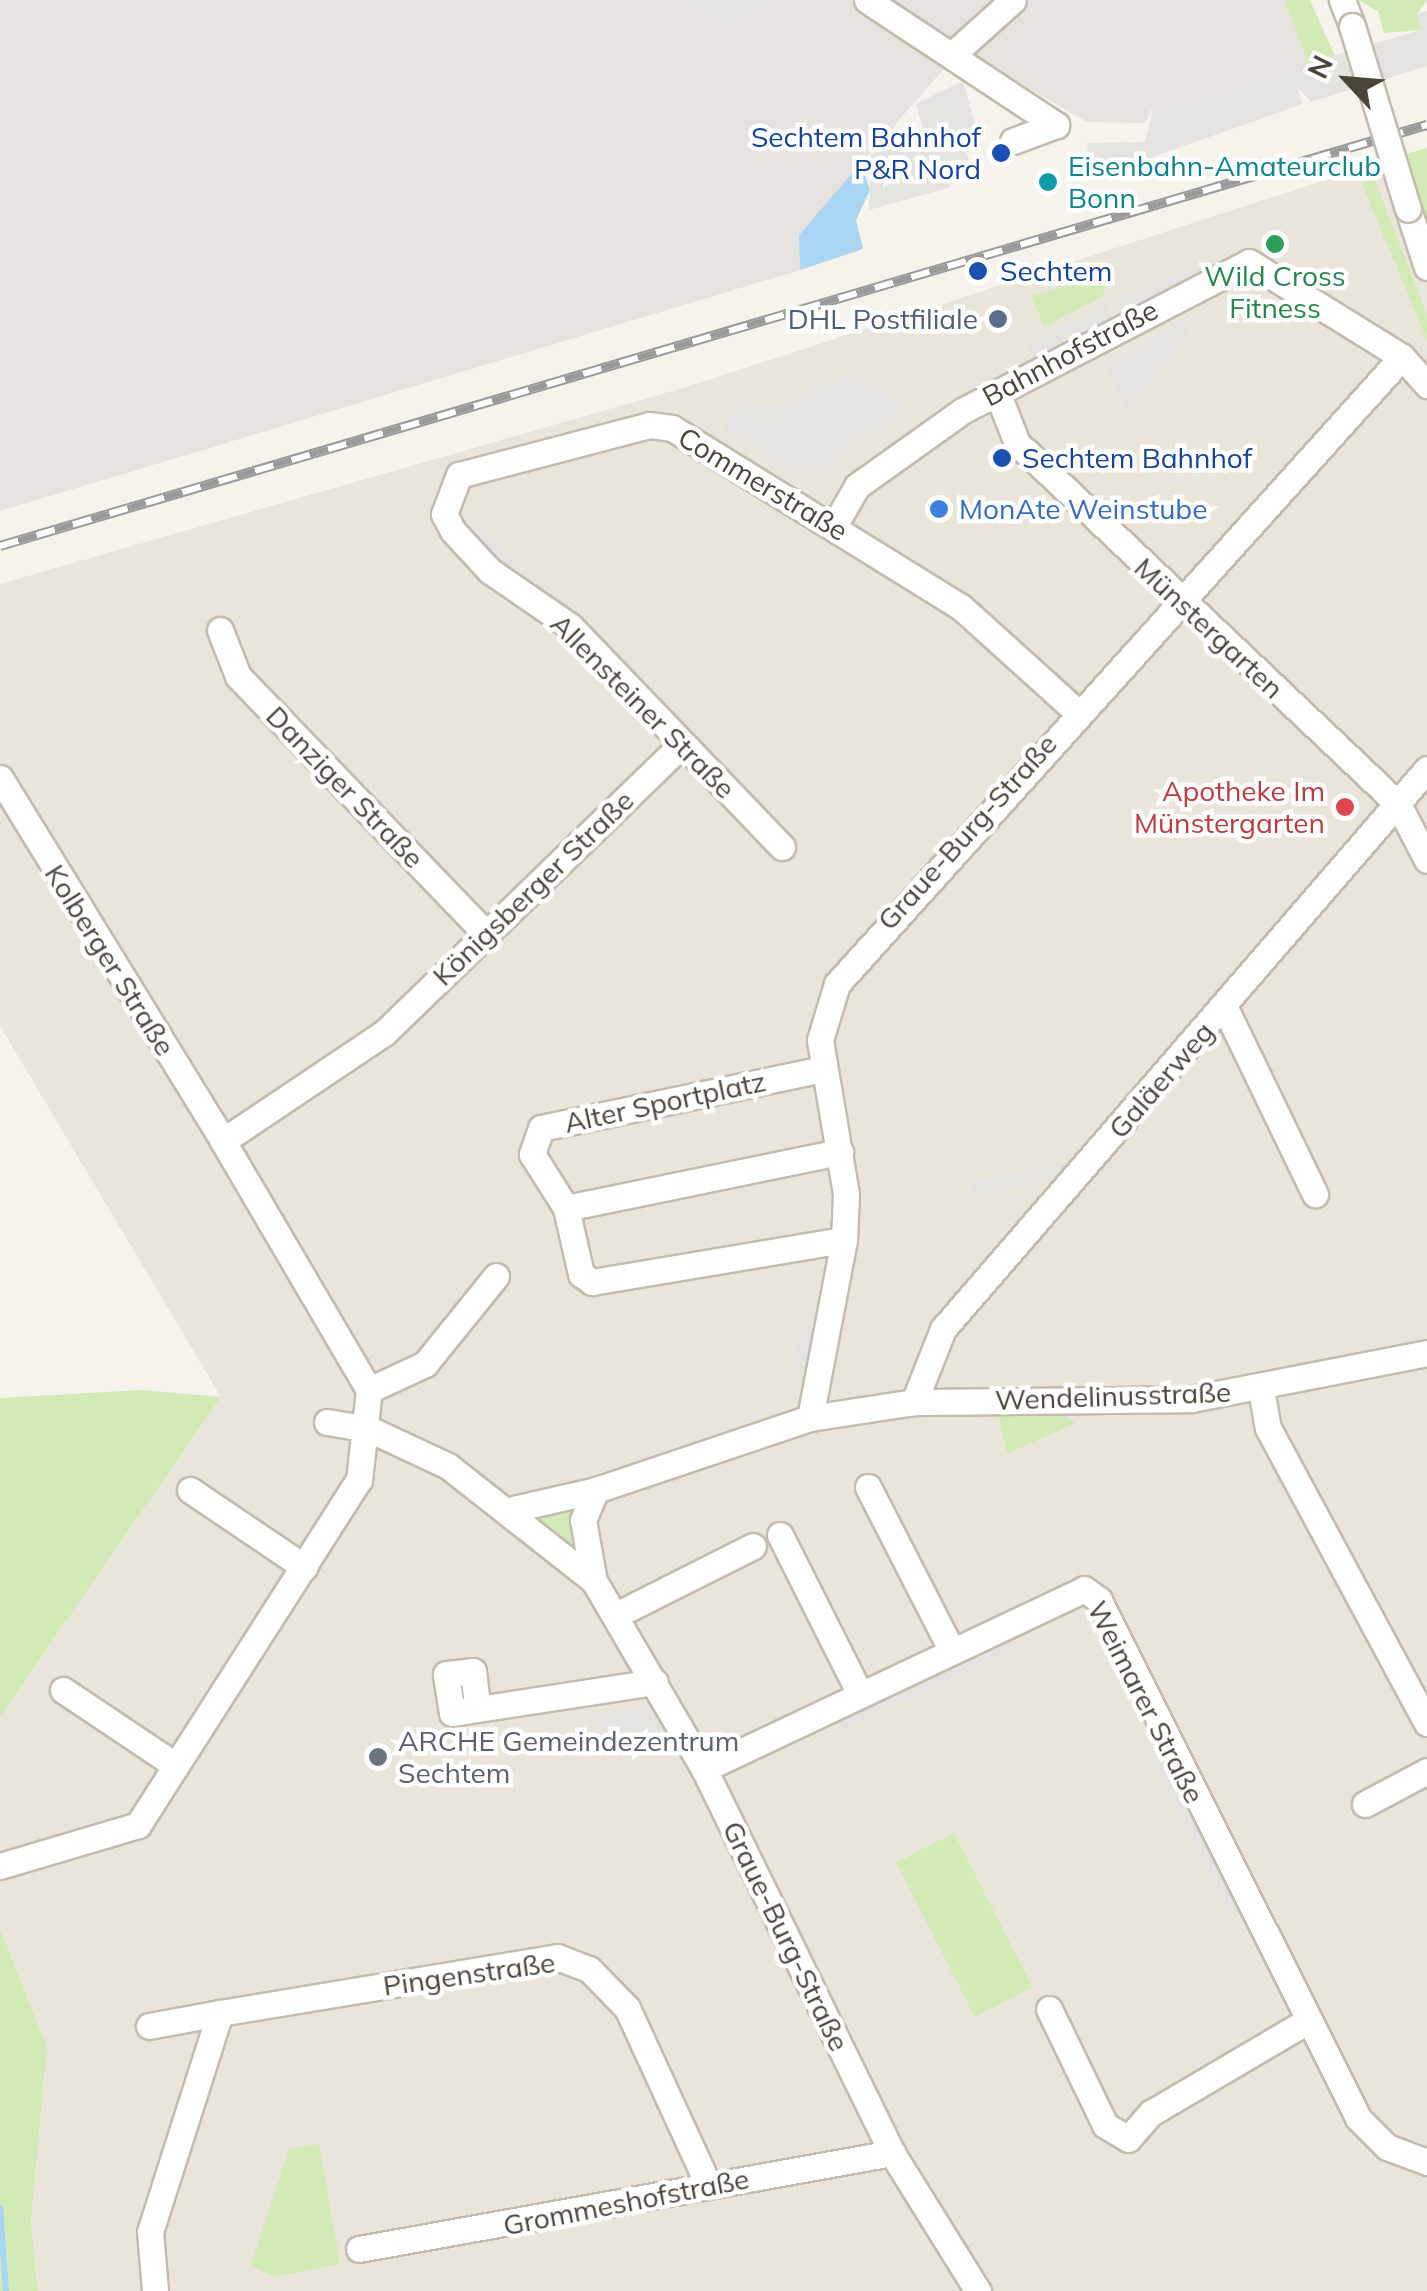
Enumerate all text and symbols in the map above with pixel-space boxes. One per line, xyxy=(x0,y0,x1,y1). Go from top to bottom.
north arrow xyxy=(1297,30,1397,130)
text: N xyxy=(1299,49,1340,84)
place label: Sechtem Bahnhof P&R Nord xyxy=(751,120,981,186)
marker: Sechtem Bahnhof P&R Nord xyxy=(990,142,1012,164)
place label: Eisenbahn-Amateurclub Bonn xyxy=(1068,149,1381,215)
marker: Eisenbahn-Amateurclub Bonn xyxy=(1037,171,1059,193)
marker: Wild Cross Fitness xyxy=(1264,233,1286,255)
place label: Sechtem xyxy=(1000,254,1112,288)
marker: Sechtem xyxy=(965,258,991,284)
place label: Wild Cross Fitness xyxy=(1204,259,1346,325)
street label: Bahnhofstraße xyxy=(977,293,1163,413)
place label: DHL Postfiliale xyxy=(788,302,978,336)
marker: DHL Postfiliale xyxy=(987,308,1009,330)
street label: Commerstraße xyxy=(672,420,854,548)
place label: Sechtem Bahnhof xyxy=(1022,441,1252,475)
marker: Sechtem Bahnhof xyxy=(991,447,1013,469)
place label: MonAte Weinstube xyxy=(959,492,1207,526)
marker: MonAte Weinstube xyxy=(928,498,950,520)
street label: Münstergarten xyxy=(1128,551,1290,705)
street label: Allensteiner Straße xyxy=(544,607,742,805)
street label: Danziger Straße xyxy=(259,699,431,875)
street label: Graue-Burg-Straße xyxy=(870,727,1064,937)
place label: Apotheke Im Münstergarten xyxy=(1134,774,1325,840)
street label: Königsberger Straße xyxy=(426,784,640,992)
marker: Apotheke Im Münstergarten xyxy=(1334,796,1356,818)
street label: Kolberger Straße xyxy=(38,858,182,1062)
street label: Galäerweg xyxy=(1101,1015,1221,1145)
street label: Alter Sportplatz xyxy=(561,1064,769,1140)
street label: Wendelinusstraße xyxy=(994,1375,1232,1417)
street label: Weimarer Straße xyxy=(1081,1595,1211,1809)
place label: ARCHE Gemeindezentrum Sechtem xyxy=(398,1724,739,1790)
marker: ARCHE Gemeindezentrum Sechtem xyxy=(367,1746,389,1768)
street label: Graue-Burg-Straße xyxy=(716,1816,856,2056)
street label: Pingenstraße xyxy=(381,1945,557,2003)
street label: Grommeshofstraße xyxy=(500,2162,752,2242)

